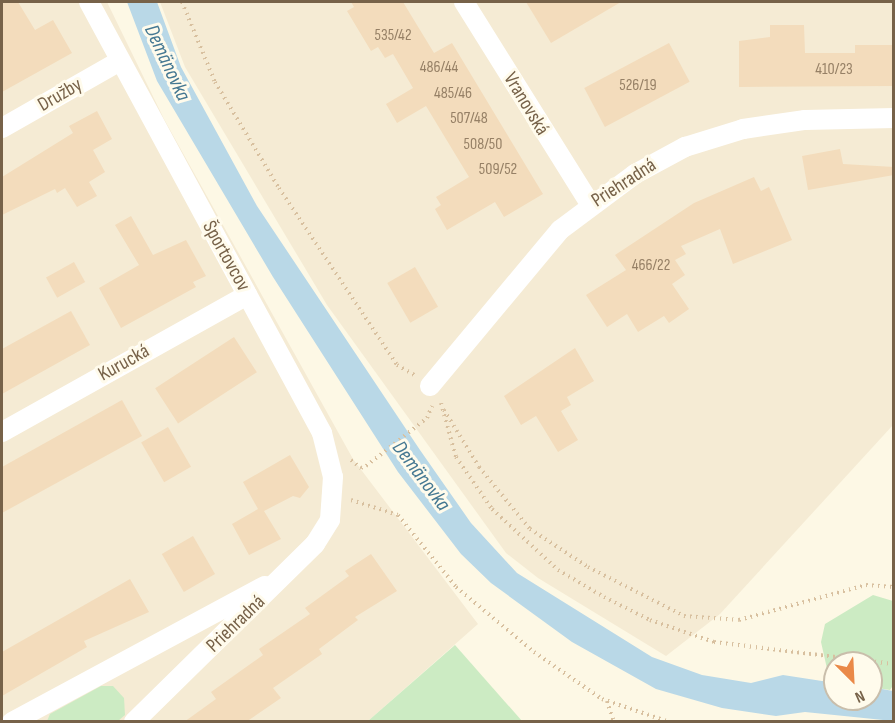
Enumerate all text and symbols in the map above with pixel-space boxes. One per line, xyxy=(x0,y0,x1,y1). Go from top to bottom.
water label: Demänovka xyxy=(138,21,196,105)
house number: 535/42 xyxy=(375,26,411,46)
house number: 486/44 xyxy=(420,58,458,78)
house number: 410/23 xyxy=(815,60,853,80)
street label: Vranovská xyxy=(498,68,554,140)
street label: Družby xyxy=(34,73,86,117)
house number: 526/19 xyxy=(619,76,657,96)
house number: 485/46 xyxy=(434,84,472,104)
house number: 507/48 xyxy=(450,109,488,129)
house number: 508/50 xyxy=(464,135,502,155)
street label: Priehradná xyxy=(587,153,661,213)
house number: 509/52 xyxy=(479,160,517,180)
street label: Športovcov xyxy=(197,217,255,295)
house number: 466/22 xyxy=(632,256,670,276)
street label: Kurucká xyxy=(94,339,154,387)
water label: Demänovka xyxy=(387,436,455,516)
street label: Priehradná xyxy=(202,590,270,658)
north arrow xyxy=(823,651,883,711)
text: N xyxy=(852,686,867,706)

